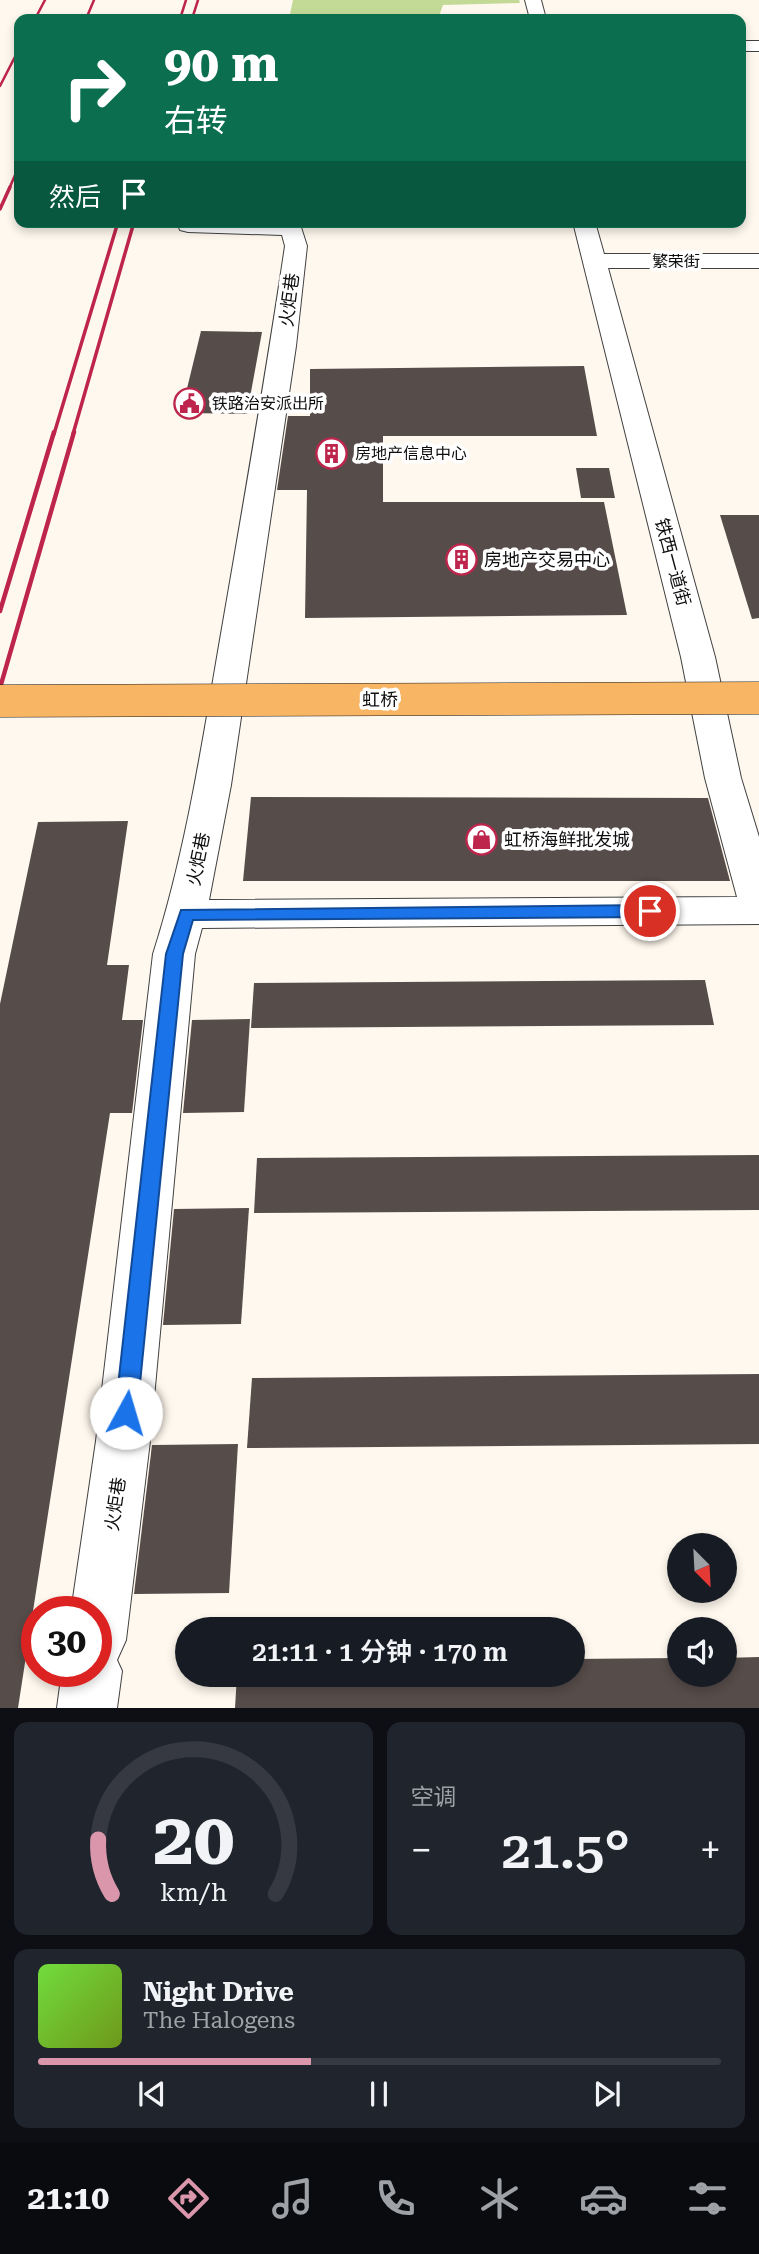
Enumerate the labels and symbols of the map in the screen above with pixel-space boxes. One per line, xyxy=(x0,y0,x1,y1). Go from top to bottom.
street label: 繁荣街 xyxy=(652,252,700,271)
street label: 火炬巷 xyxy=(275,272,303,328)
public building icon: 铁路治安派出所 xyxy=(172,386,206,420)
place label: 铁路治安派出所 xyxy=(212,394,324,413)
building icon: 房地产信息中心 xyxy=(315,436,349,470)
place label: 房地产信息中心 xyxy=(355,444,467,463)
street label: 铁西一道街 xyxy=(651,516,695,608)
building icon: 房地产交易中心 xyxy=(444,542,478,576)
place label: 房地产交易中心 xyxy=(484,549,610,570)
street label: 虹桥 xyxy=(362,689,398,710)
shop icon: 虹桥海鲜批发城 xyxy=(464,822,498,856)
place label: 虹桥海鲜批发城 xyxy=(504,829,630,850)
street label: 火炬巷 xyxy=(183,830,213,888)
pin xyxy=(620,881,680,941)
position arrow xyxy=(89,1376,163,1450)
street label: 火炬巷 xyxy=(101,1476,129,1532)
north arrow xyxy=(667,1533,737,1603)
speed limit sign: 30 xyxy=(21,1596,112,1687)

